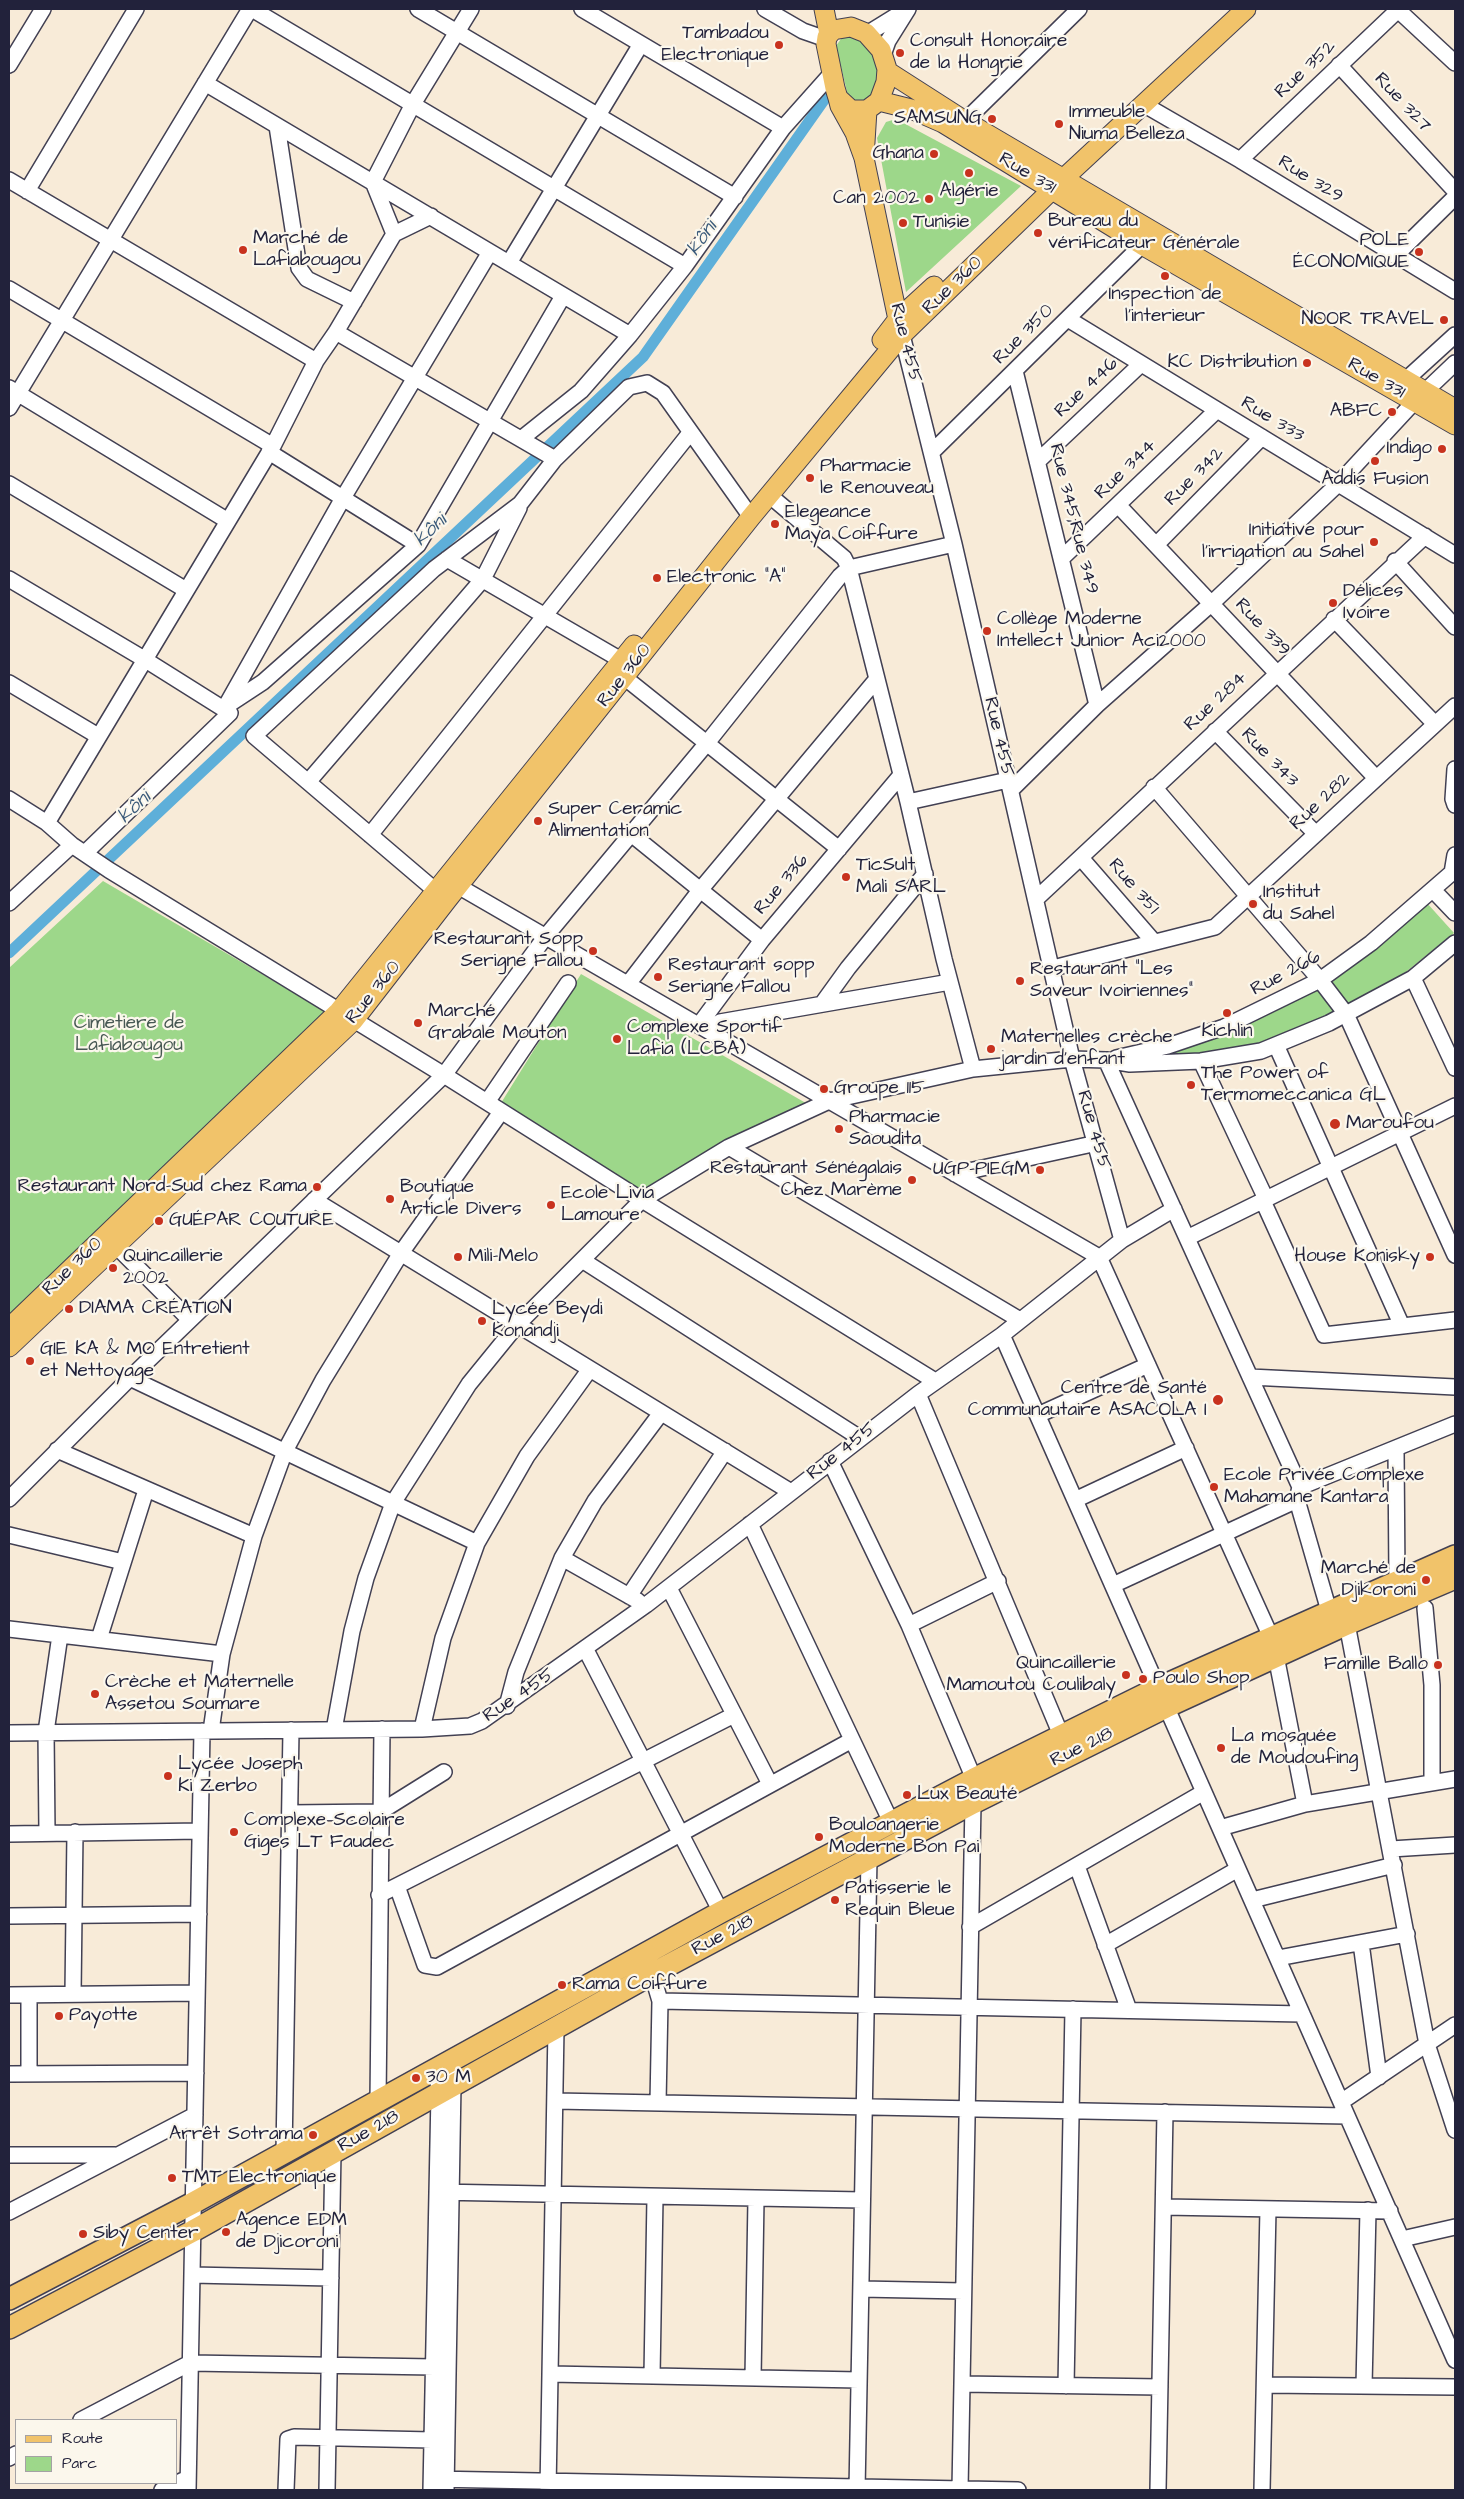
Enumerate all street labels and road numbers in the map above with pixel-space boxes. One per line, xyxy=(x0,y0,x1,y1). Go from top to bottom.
street label: Rue 352 xyxy=(1271,36,1341,104)
street label: Rue 327 xyxy=(1369,68,1435,138)
street label: Rue 331 xyxy=(994,148,1060,200)
street label: Rue 329 xyxy=(1273,151,1347,209)
street label: Rue 360 xyxy=(918,252,988,320)
street label: Rue 350 xyxy=(989,300,1059,370)
street label: Rue 455 xyxy=(884,301,926,385)
street label: Rue 446 xyxy=(1050,353,1124,423)
street label: Rue 331 xyxy=(1343,353,1409,405)
street label: Rue 333 xyxy=(1236,392,1308,448)
street label: Rue 344 xyxy=(1091,435,1161,505)
street label: Rue 345;Rue 349 xyxy=(1043,442,1103,596)
street label: Rue 342 xyxy=(1161,443,1229,511)
street label: Rue 339 xyxy=(1229,594,1295,662)
street label: Rue 360 xyxy=(593,640,657,712)
street label: Rue 284 xyxy=(1180,667,1252,737)
street label: Rue 455 xyxy=(978,695,1018,779)
street label: Rue 343 xyxy=(1235,724,1303,792)
street label: Rue 282 xyxy=(1286,768,1356,836)
street label: Rue 336 xyxy=(750,850,814,920)
street label: Rue 351 xyxy=(1103,854,1163,920)
street label: Rue 266 xyxy=(1247,946,1325,1002)
street label: Rue 360 xyxy=(342,957,406,1029)
street label: Rue 455 xyxy=(1071,1088,1115,1172)
street label: Rue 360 xyxy=(38,1233,108,1301)
street label: Rue 455 xyxy=(803,1418,881,1486)
street label: Rue 455 xyxy=(479,1664,559,1728)
street label: Rue 218 xyxy=(1047,1723,1117,1773)
street label: Rue 218 xyxy=(688,1910,758,1962)
street label: Rue 218 xyxy=(334,2106,404,2158)

